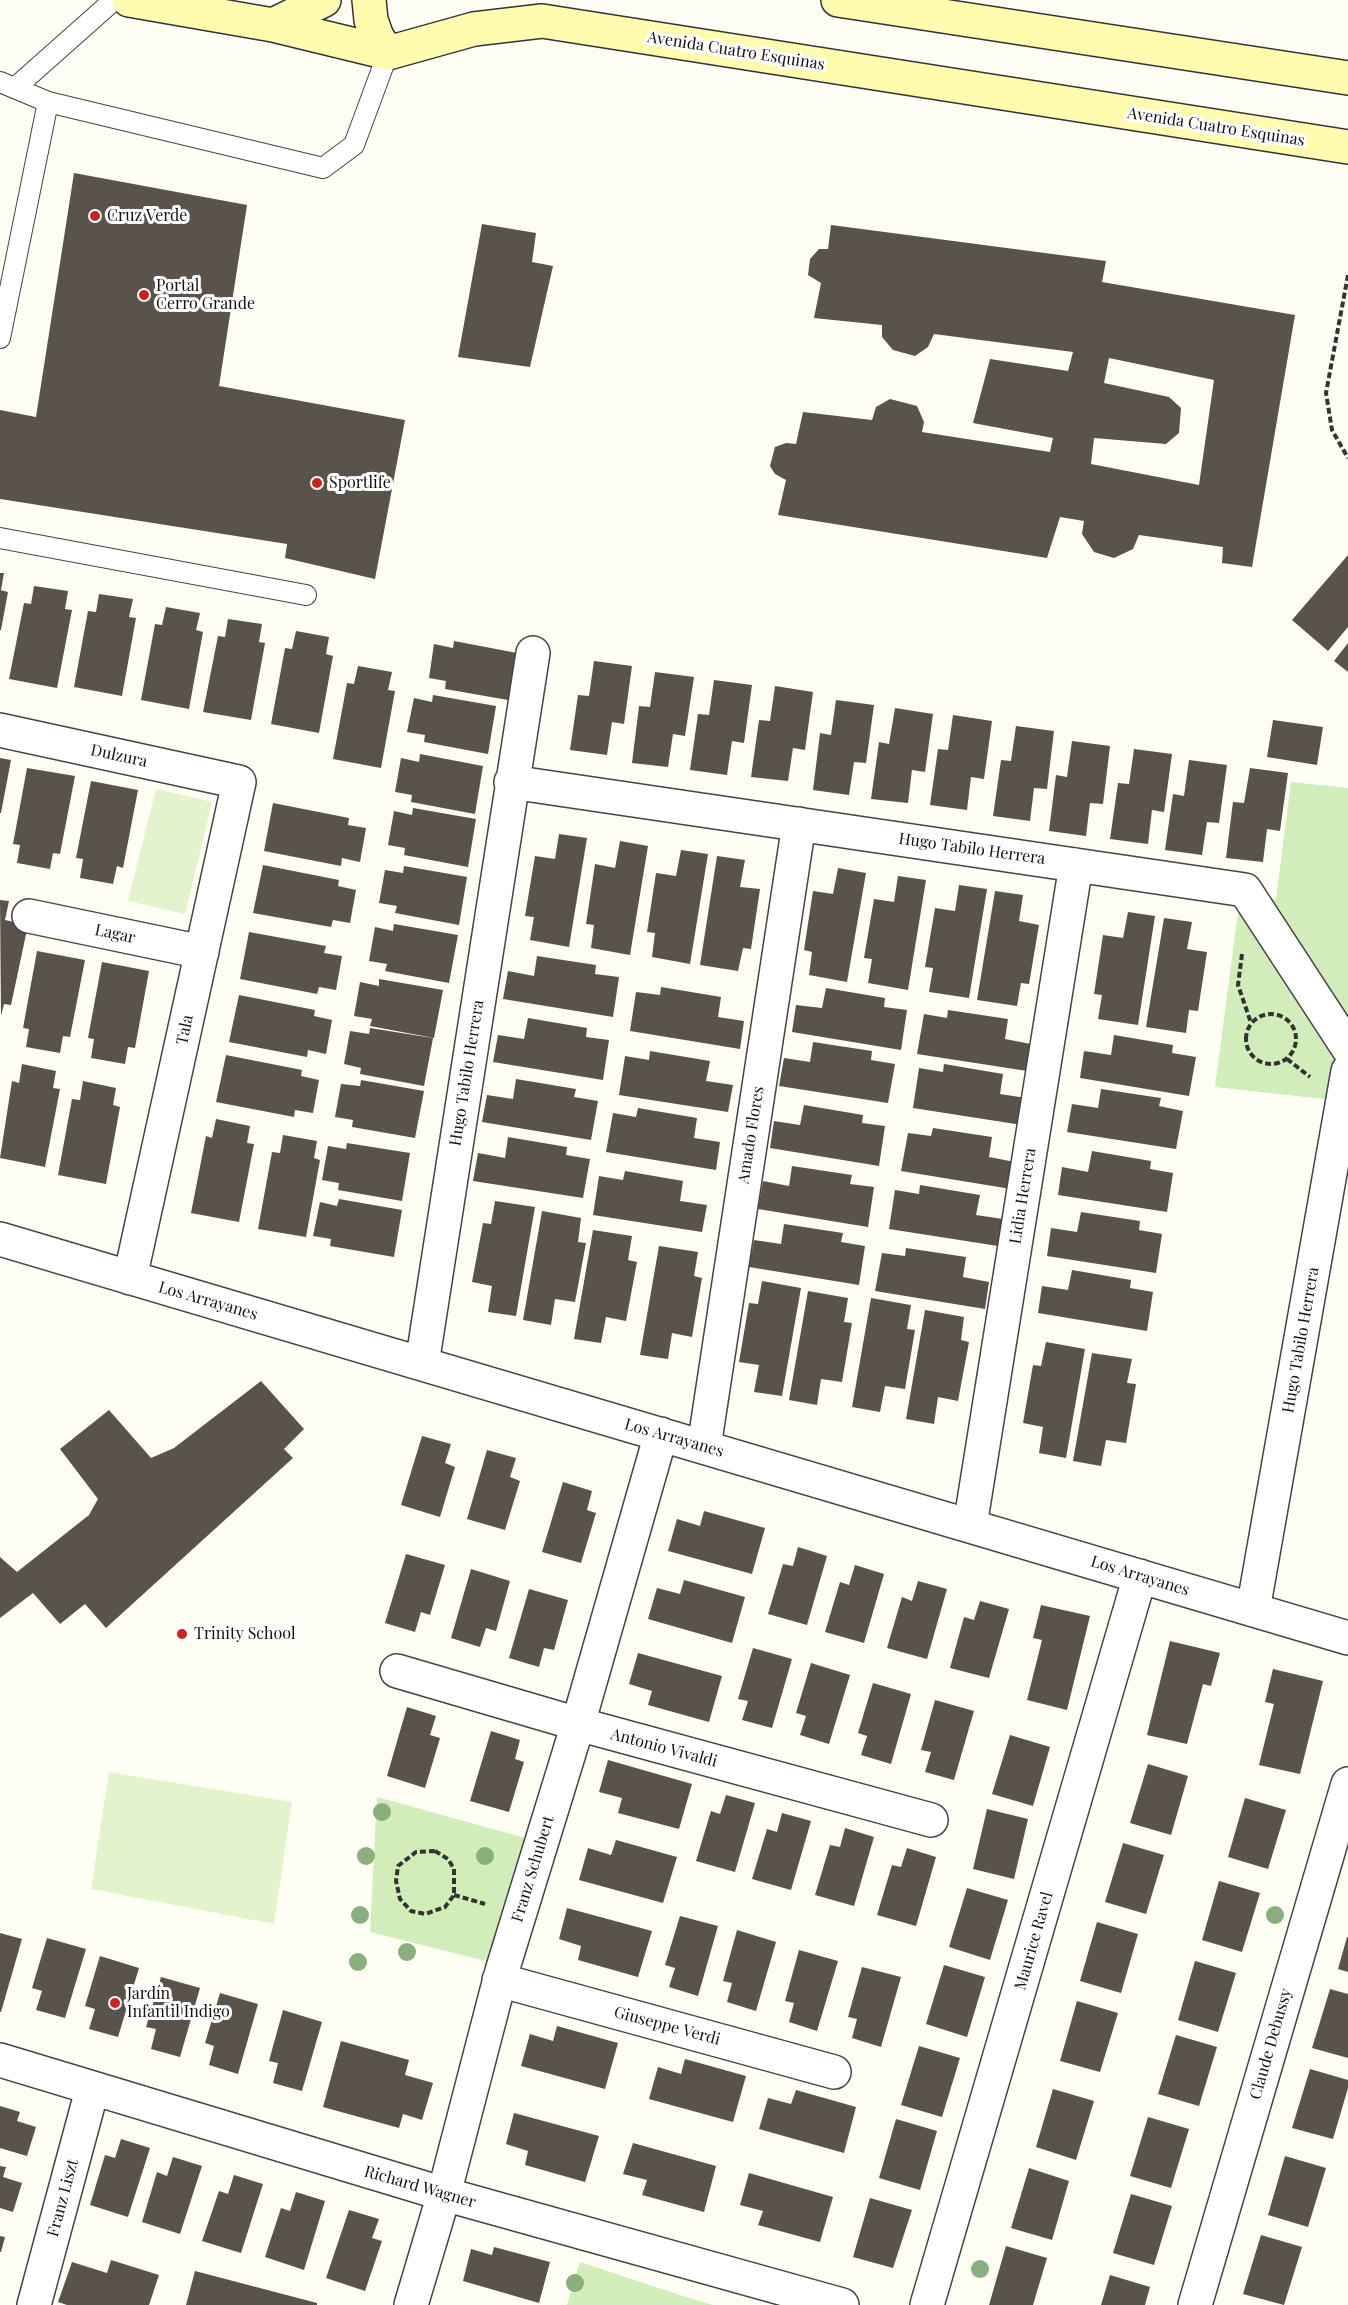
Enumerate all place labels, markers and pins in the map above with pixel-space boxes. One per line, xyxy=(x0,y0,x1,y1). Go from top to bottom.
place label: Cruz Verde xyxy=(107,206,187,226)
marker: Cruz Verde xyxy=(88,209,102,223)
place label: Portal Cerro Grande xyxy=(156,276,255,314)
marker: Portal Cerro Grande xyxy=(137,288,151,302)
place label: Sportlife xyxy=(329,473,391,493)
marker: Sportlife xyxy=(310,476,324,490)
place label: Trinity School xyxy=(194,1624,295,1644)
marker: Trinity School xyxy=(175,1627,189,1641)
place label: Jardín Infantil Indigo xyxy=(127,1984,230,2022)
marker: Jardín Infantil Indigo xyxy=(108,1996,122,2010)

